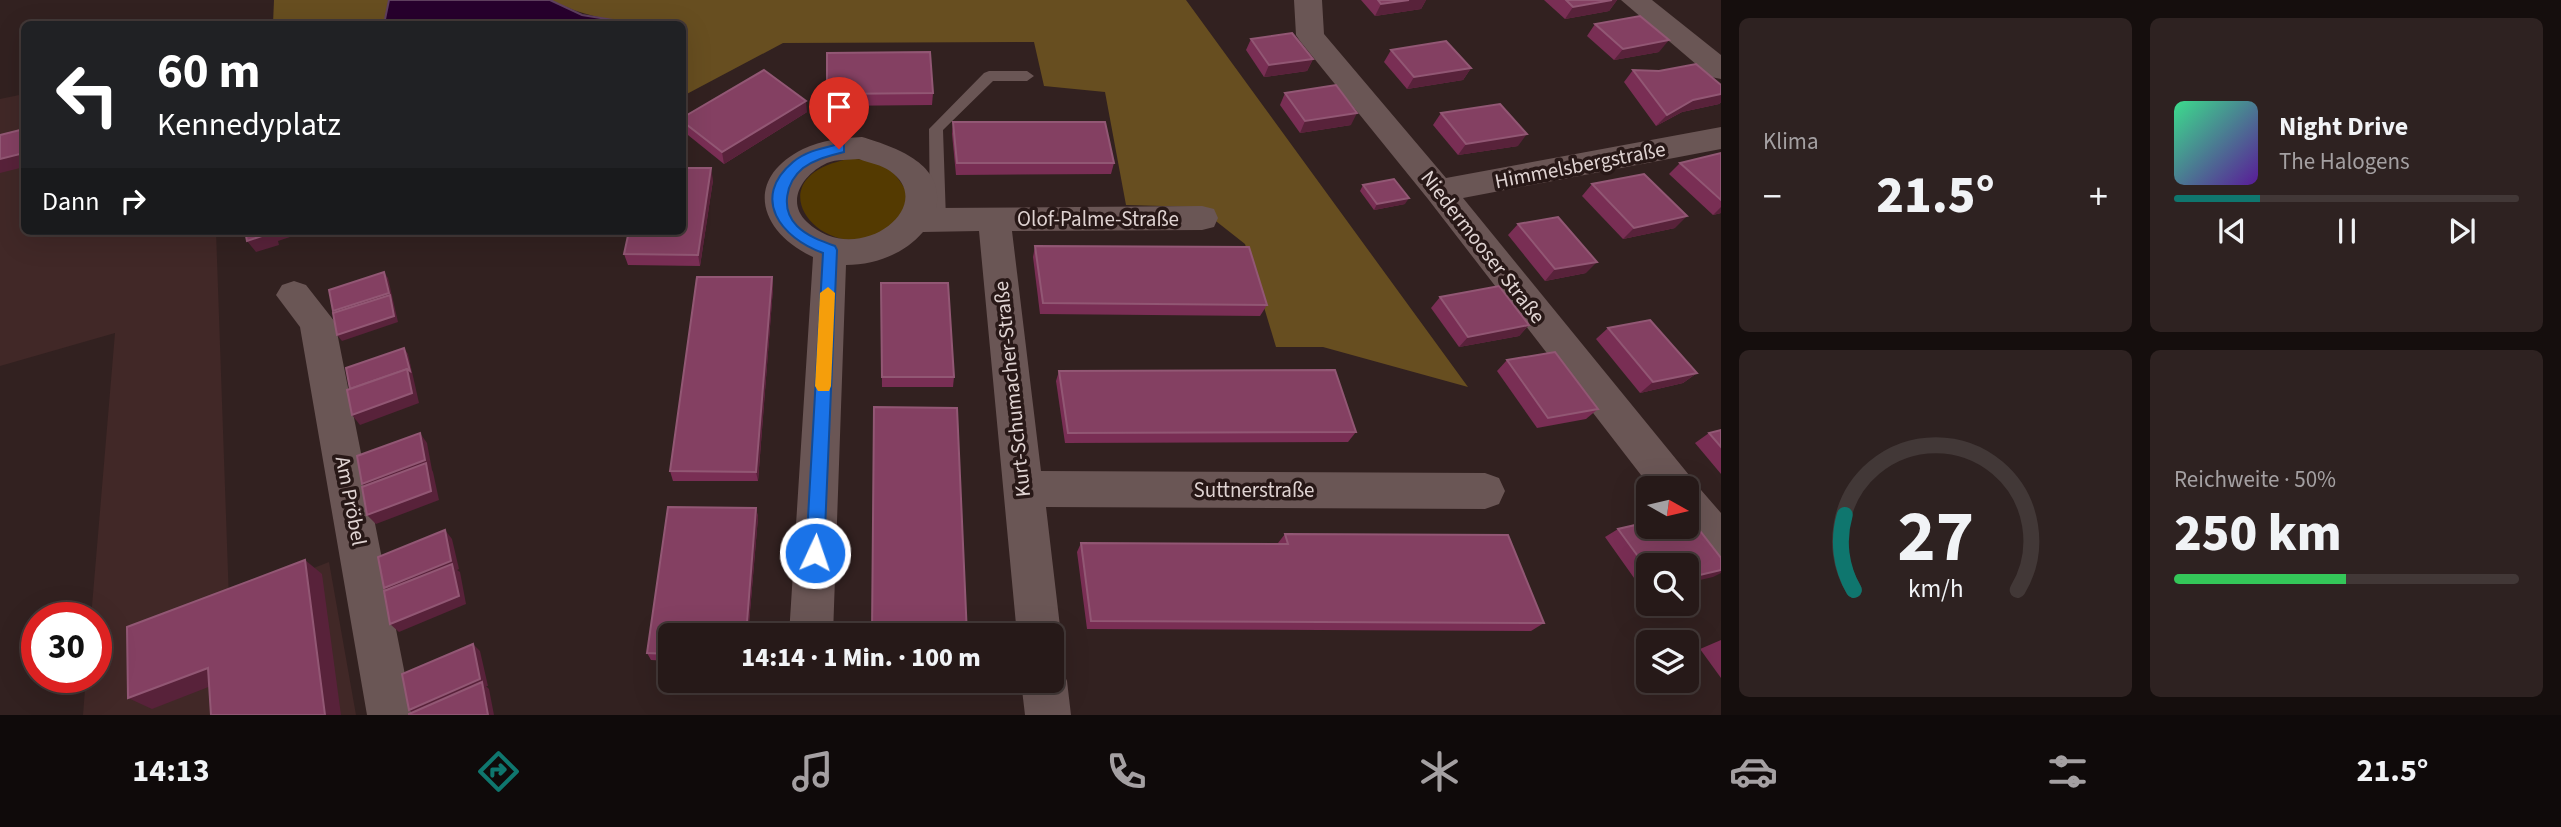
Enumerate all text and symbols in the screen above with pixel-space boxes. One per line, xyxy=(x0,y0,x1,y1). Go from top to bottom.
text: 60 m xyxy=(157,37,261,107)
icon: left xyxy=(42,49,133,140)
pin xyxy=(809,77,869,149)
icon: arrive xyxy=(820,88,858,126)
text: Kennedyplatz xyxy=(157,102,341,148)
text: Night Drive xyxy=(2279,108,2408,145)
text: Klima xyxy=(1763,125,1819,158)
street label: Himmelsbergstraße xyxy=(1492,134,1668,196)
text: The Halogens xyxy=(2279,145,2410,178)
text: 21.5° xyxy=(1876,159,1995,233)
street label: Niedermooser Straße xyxy=(1414,164,1552,330)
text: − xyxy=(1763,170,1782,224)
text: + xyxy=(2089,170,2108,224)
icon: right xyxy=(114,182,152,220)
text: Dann xyxy=(42,183,100,220)
street label: Olof-Palme-Straße xyxy=(1017,204,1179,234)
icon: previous xyxy=(2213,212,2251,250)
icon: pause xyxy=(2328,212,2366,250)
icon: next xyxy=(2443,212,2481,250)
street label: Kurt-Schumacher-Straße xyxy=(986,280,1038,498)
street label: Am Pröbel xyxy=(328,454,374,548)
text: Reichweite · 50% xyxy=(2174,463,2336,496)
street label: Suttnerstraße xyxy=(1194,475,1314,505)
north arrow xyxy=(1636,476,1699,539)
map controls xyxy=(1636,476,1699,693)
text: 27 xyxy=(1897,485,1974,589)
text: 250 km xyxy=(2174,497,2342,571)
position arrow xyxy=(778,516,852,590)
button: search xyxy=(1636,553,1699,616)
text: km/h xyxy=(1908,570,1963,606)
speed limit sign: 30 xyxy=(21,602,112,693)
button: layers xyxy=(1636,630,1699,693)
text: 14:14 · 1 Min. · 100 m xyxy=(741,639,981,676)
icon: directions xyxy=(474,747,523,796)
icon: music xyxy=(788,747,837,796)
icon: phone xyxy=(1102,747,1151,796)
icon: climate xyxy=(1415,747,1464,796)
icon: car xyxy=(1729,747,1778,796)
icon: filters xyxy=(2043,747,2092,796)
text: 14:13 xyxy=(132,748,210,794)
text: 21.5° xyxy=(2357,748,2429,794)

